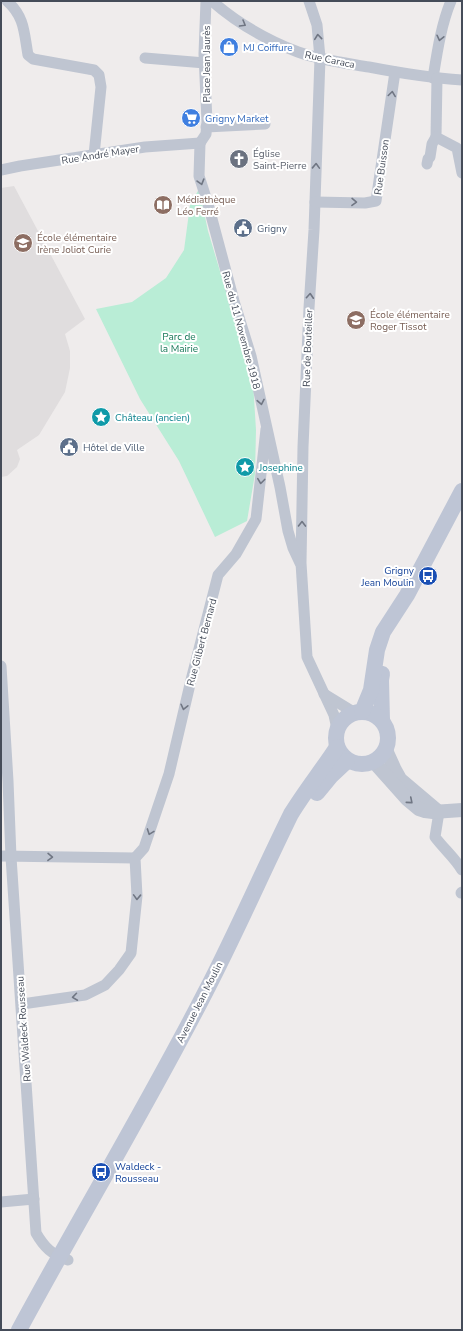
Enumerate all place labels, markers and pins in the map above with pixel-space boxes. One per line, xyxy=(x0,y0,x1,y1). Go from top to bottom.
shop icon: MJ Coiffure xyxy=(218,36,240,58)
place label: MJ Coiffure xyxy=(243,41,293,55)
supermarket icon: Grigny Market xyxy=(180,107,202,129)
place label: Grigny Market xyxy=(205,112,269,126)
place label: Église Saint-Pierre xyxy=(253,147,306,173)
church icon: Église Saint-Pierre xyxy=(228,148,250,170)
place label: Médiathèque Léo Ferré xyxy=(177,193,236,219)
library icon: Médiathèque Léo Ferré xyxy=(152,194,174,216)
public building icon: Grigny xyxy=(232,217,254,239)
place label: Grigny xyxy=(257,222,288,236)
place label: École élémentaire Irène Joliot Curie xyxy=(37,231,117,257)
school or university icon: École élémentaire Irène Joliot Curie xyxy=(12,232,34,254)
place label: École élémentaire Roger Tissot xyxy=(370,308,450,334)
school or university icon: École élémentaire Roger Tissot xyxy=(345,309,367,331)
place icon: Château (ancien) xyxy=(90,406,112,428)
place label: Château (ancien) xyxy=(115,411,190,425)
public building icon: Hôtel de Ville xyxy=(58,436,80,458)
place label: Hôtel de Ville xyxy=(83,441,145,455)
place icon: Josephine xyxy=(234,456,256,478)
place label: Josephine xyxy=(258,461,303,475)
place label: Grigny Jean Moulin xyxy=(360,564,415,590)
bus stop icon: Grigny Jean Moulin xyxy=(417,565,439,587)
place label: Waldeck - Rousseau xyxy=(115,1160,161,1186)
bus stop icon: Waldeck - Rousseau xyxy=(90,1161,112,1183)

